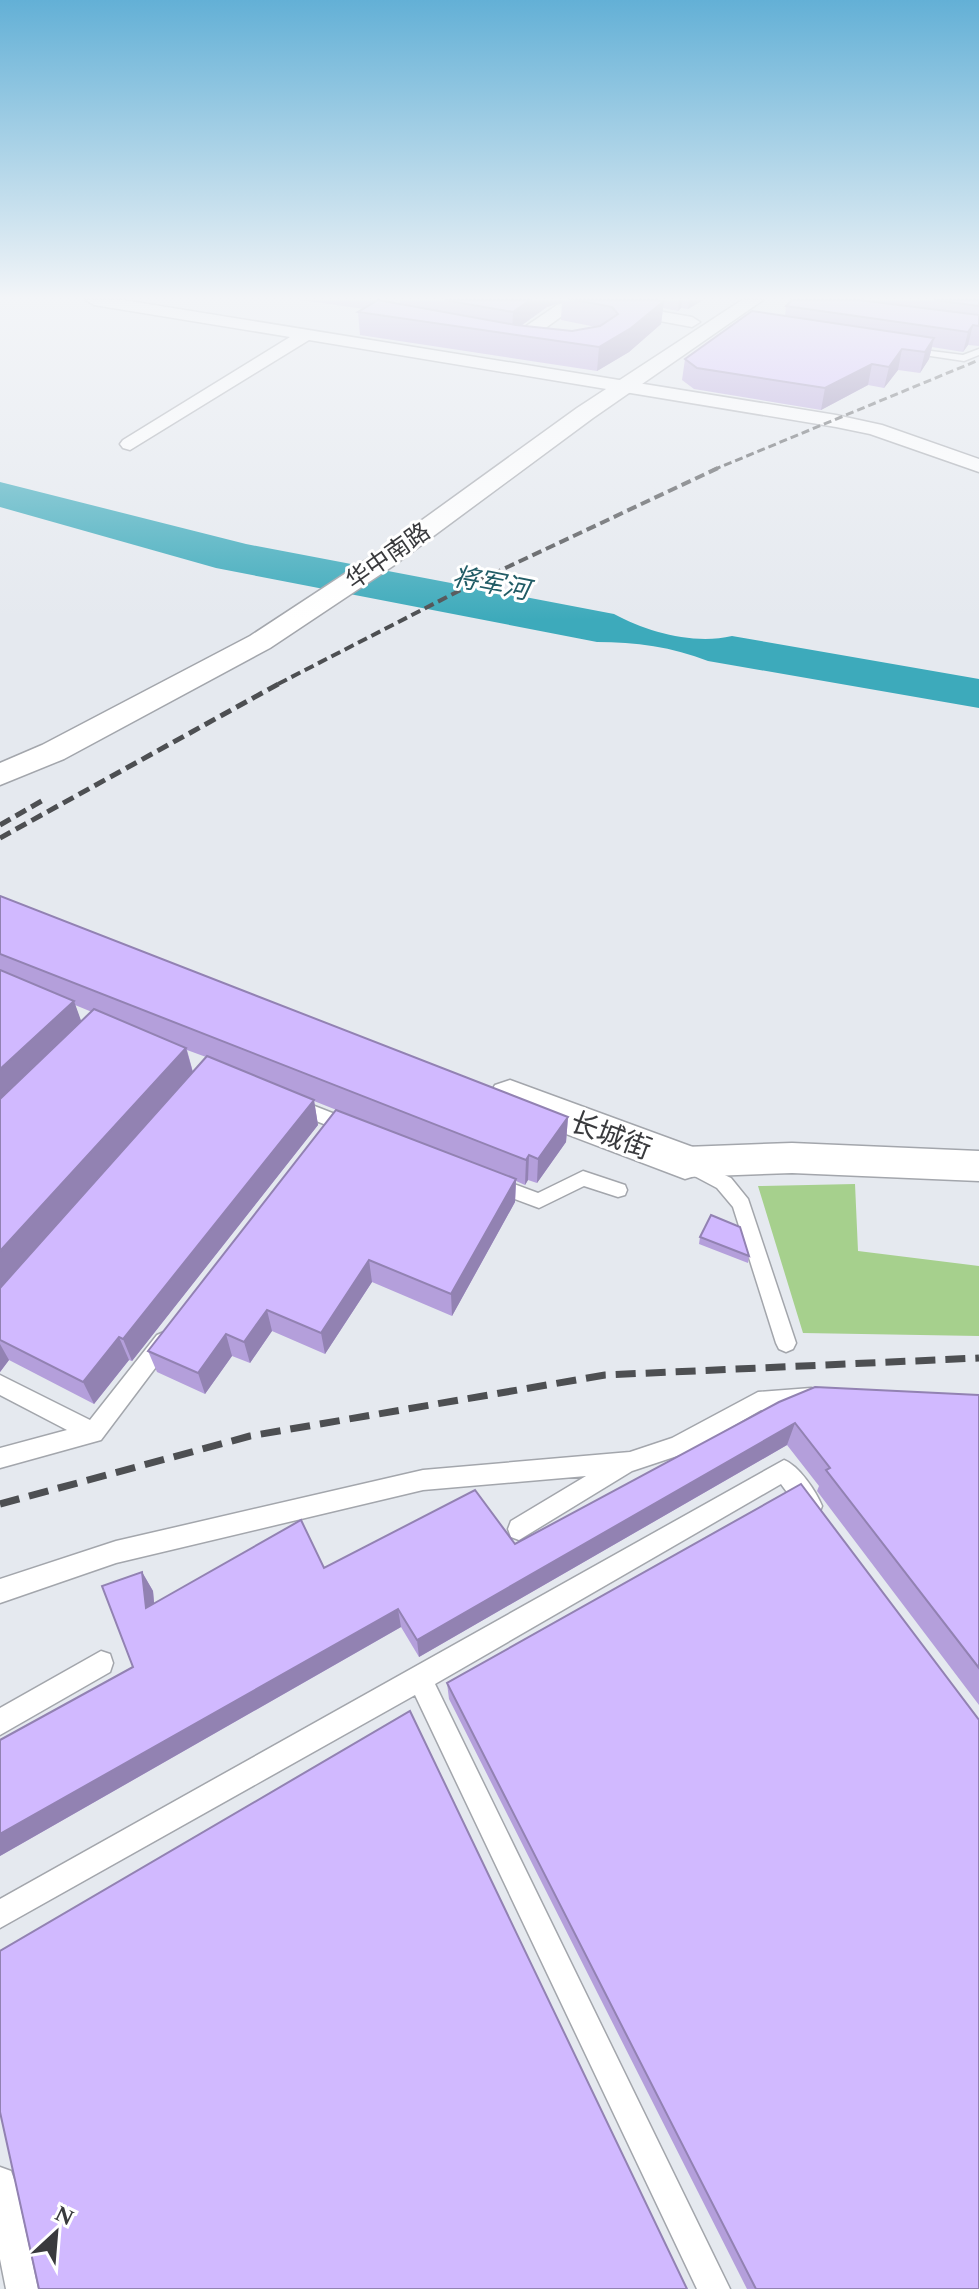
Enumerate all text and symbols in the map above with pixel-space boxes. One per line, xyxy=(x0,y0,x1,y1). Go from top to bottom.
street label: 华中南路 xyxy=(339,515,438,599)
water label: 将军河 xyxy=(449,557,538,612)
street label: 长城街 xyxy=(564,1101,657,1172)
north arrow xyxy=(16,2193,96,2273)
text: N xyxy=(49,2198,79,2235)

